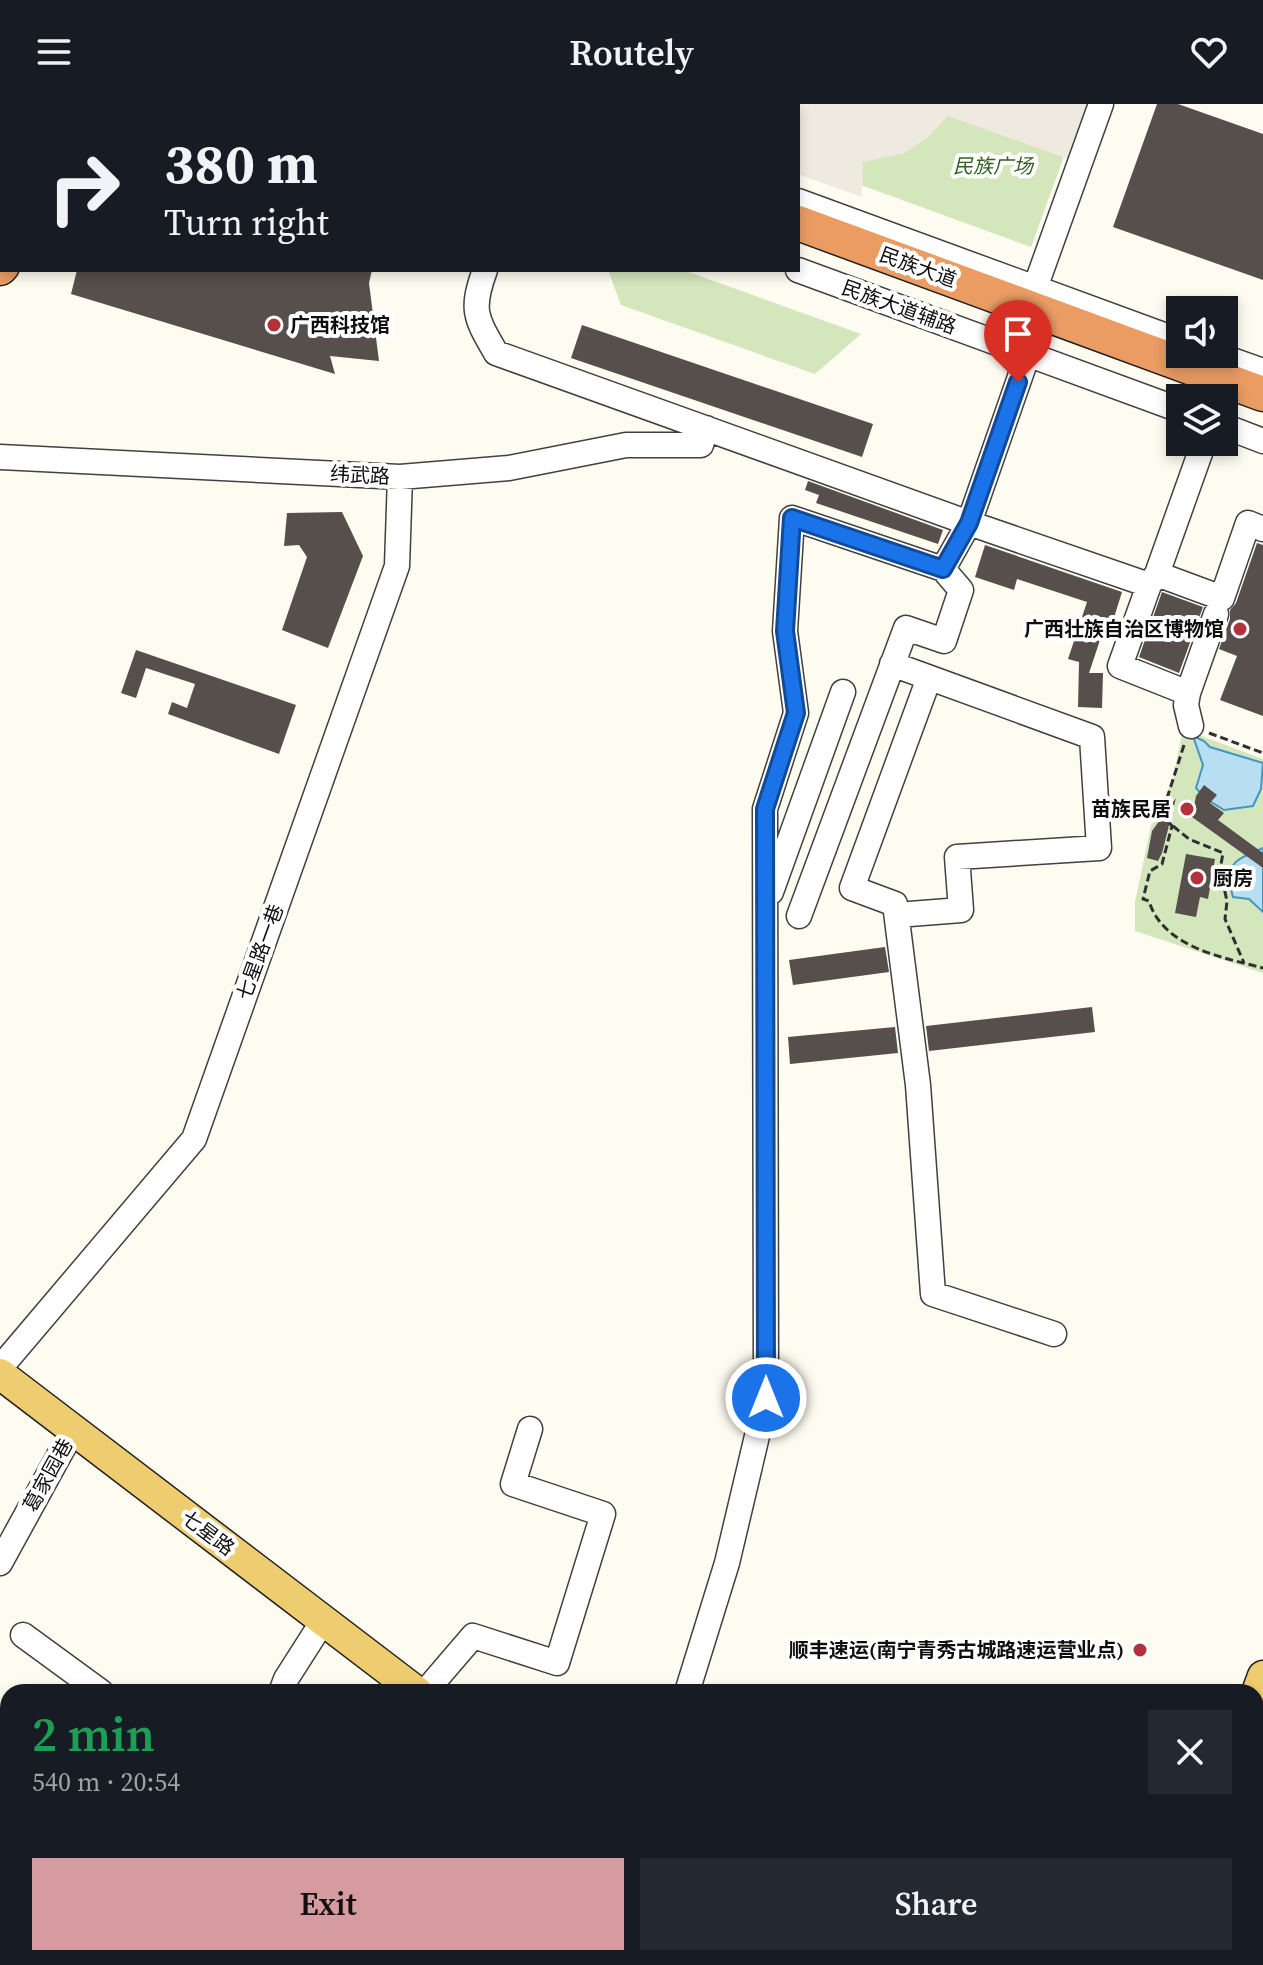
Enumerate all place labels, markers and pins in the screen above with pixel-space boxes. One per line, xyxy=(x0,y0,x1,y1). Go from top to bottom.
pin xyxy=(984,300,1052,382)
place label: 广西科技馆 xyxy=(290,311,390,339)
marker: 广西科技馆 xyxy=(265,316,283,334)
place label: 广西壮族自治区博物馆 xyxy=(1024,615,1224,643)
marker: 广西壮族自治区博物馆 xyxy=(1231,620,1249,638)
place label: 苗族民居 xyxy=(1091,795,1171,823)
marker: 苗族民居 xyxy=(1178,800,1196,818)
place label: 厨房 xyxy=(1213,864,1253,892)
marker: 厨房 xyxy=(1188,869,1206,887)
place label: 顺丰速运(南宁青秀古城路速运营业点) xyxy=(789,1636,1124,1664)
marker: 顺丰速运(南宁青秀古城路速运营业点) xyxy=(1131,1641,1149,1659)

